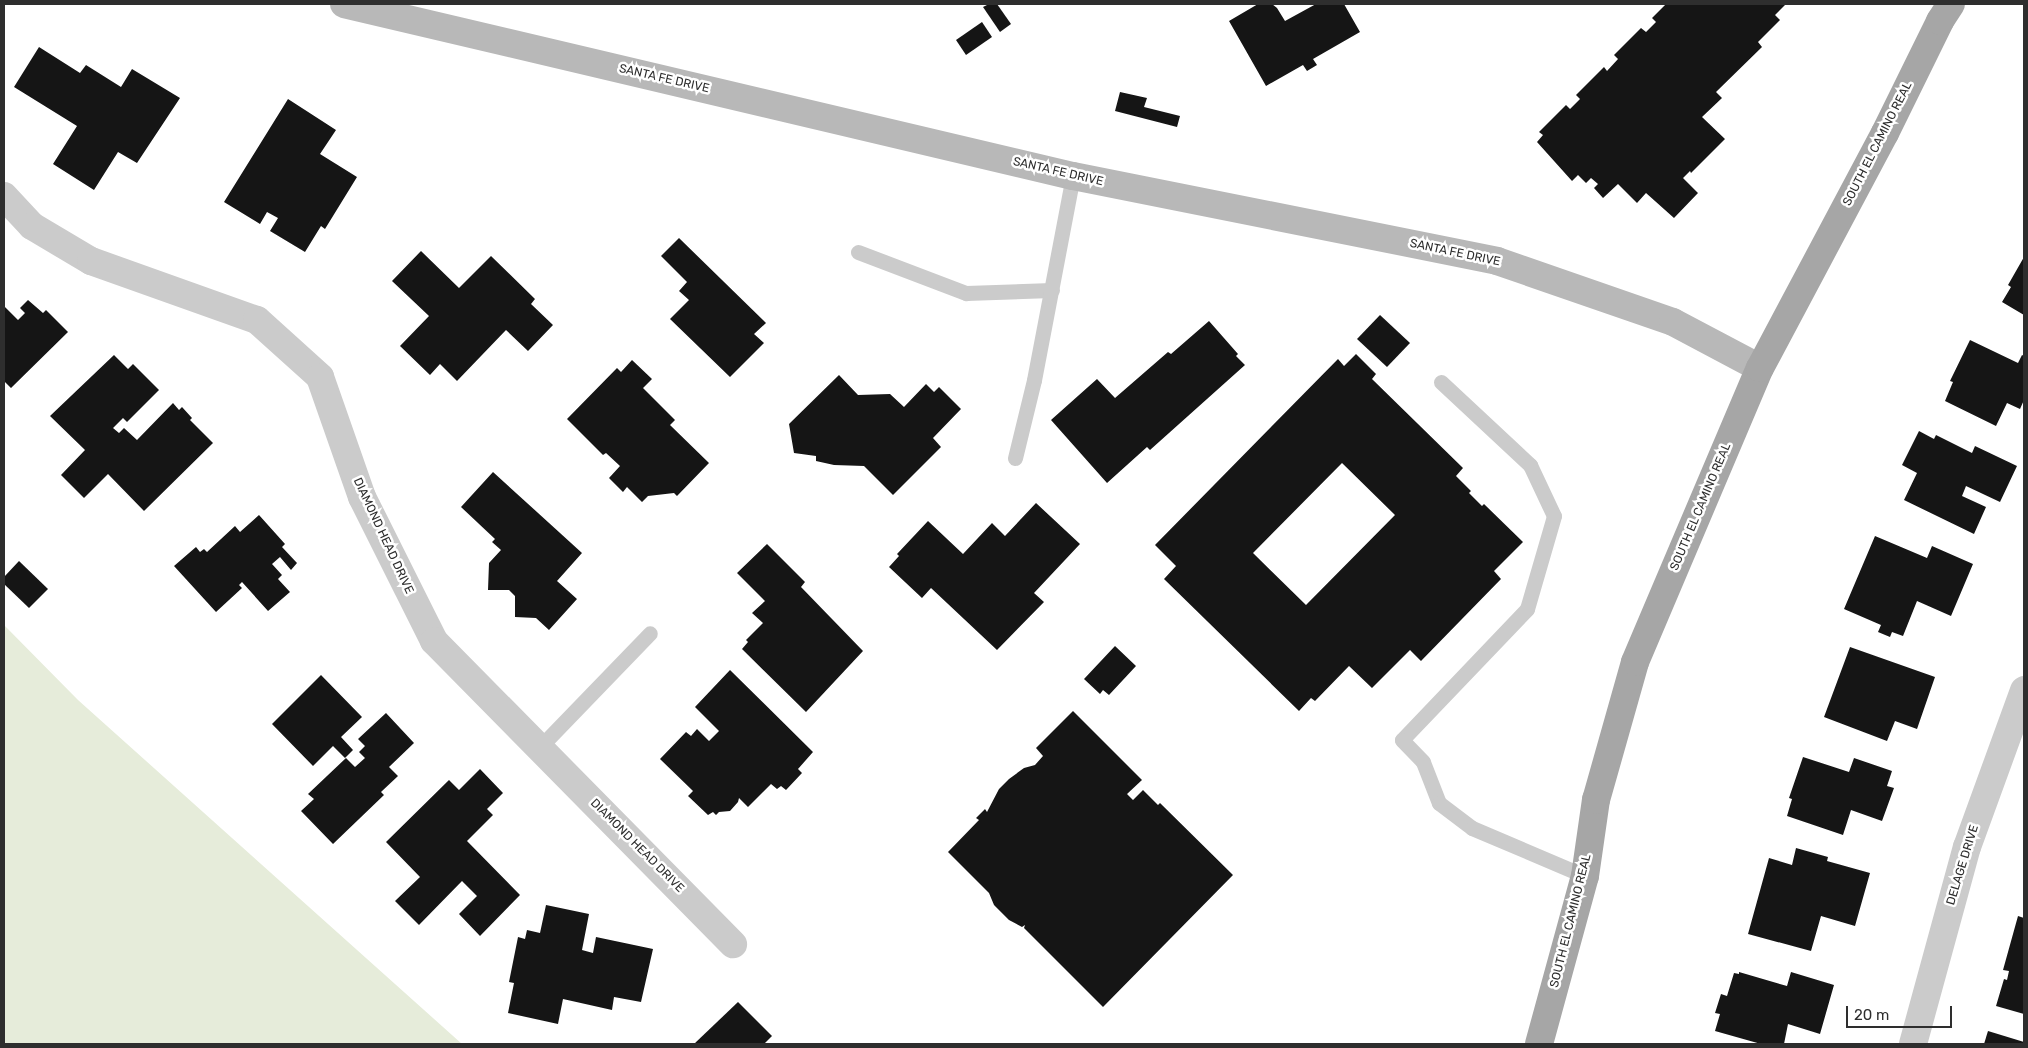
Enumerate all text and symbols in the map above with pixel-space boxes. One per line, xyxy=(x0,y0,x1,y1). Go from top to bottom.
street label: SANTA FE DRIVE xyxy=(617,62,711,96)
street label: SOUTH EL CAMINO REAL xyxy=(1840,79,1916,209)
street label: SANTA FE DRIVE xyxy=(1011,155,1105,189)
street label: SANTA FE DRIVE xyxy=(1408,236,1502,270)
street label: SOUTH EL CAMINO REAL xyxy=(1668,441,1734,573)
street label: DIAMOND HEAD DRIVE xyxy=(350,476,416,596)
street label: DIAMOND HEAD DRIVE xyxy=(587,796,687,896)
street label: DELAGE DRIVE xyxy=(1944,823,1982,907)
street label: SOUTH EL CAMINO REAL xyxy=(1547,853,1595,989)
scale bar xyxy=(1848,996,1954,1028)
text: 20 m xyxy=(1854,1006,1889,1024)

